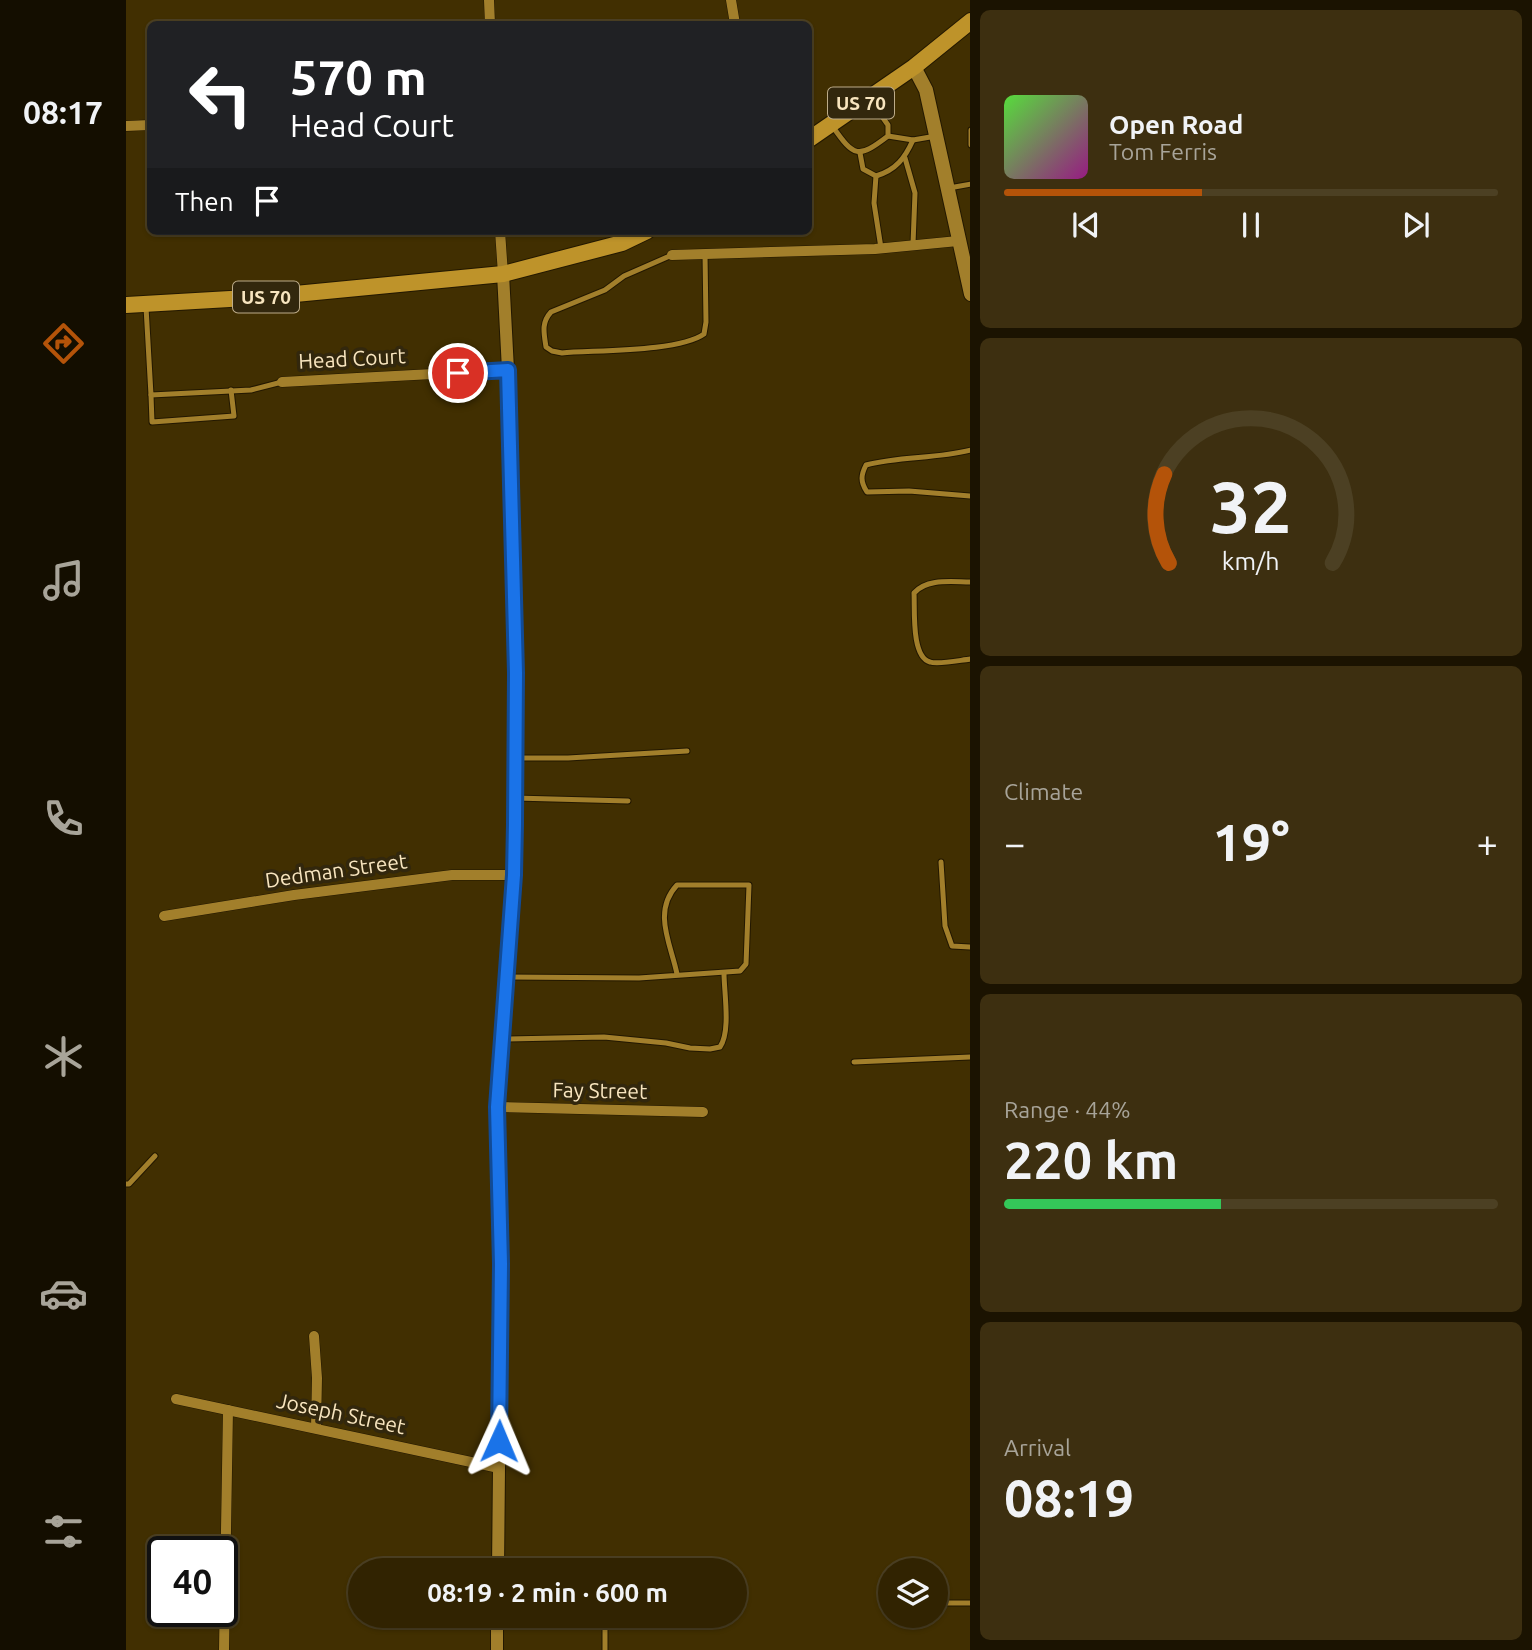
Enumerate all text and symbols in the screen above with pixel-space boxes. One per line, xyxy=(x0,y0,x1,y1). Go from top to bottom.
icon: left xyxy=(175,49,266,140)
text: 570 m xyxy=(290,49,427,104)
road number: US 70 xyxy=(828,88,894,118)
text: 08:17 xyxy=(23,94,103,130)
text: Head Court xyxy=(290,107,454,143)
text: Open Road xyxy=(1109,110,1243,139)
text: Tom Ferris xyxy=(1109,139,1217,164)
icon: arrive xyxy=(248,182,286,220)
text: Then xyxy=(175,187,234,216)
icon: previous xyxy=(1067,206,1105,244)
icon: pause xyxy=(1232,206,1270,244)
icon: next xyxy=(1397,206,1435,244)
road number: US 70 xyxy=(233,282,299,312)
icon: directions xyxy=(39,319,88,368)
street label: Head Court xyxy=(298,343,406,373)
pin xyxy=(428,343,488,403)
icon: arrive xyxy=(439,354,477,392)
text: 32 xyxy=(1210,465,1292,547)
text: km/h xyxy=(1222,547,1280,575)
icon: music xyxy=(39,556,88,605)
text: Climate xyxy=(1004,779,1083,804)
icon: phone xyxy=(39,794,88,843)
text: 19° xyxy=(1212,813,1290,871)
text: − xyxy=(1004,822,1025,864)
text: + xyxy=(1477,822,1498,864)
street label: Dedman Street xyxy=(263,848,408,892)
icon: climate xyxy=(39,1032,88,1081)
street label: Fay Street xyxy=(553,1077,648,1103)
text: Range · 44% xyxy=(1004,1097,1131,1122)
text: 220 km xyxy=(1004,1131,1178,1189)
icon: car xyxy=(39,1269,88,1318)
street label: Joseph Street xyxy=(275,1388,408,1438)
position arrow xyxy=(462,1404,536,1478)
text: Arrival xyxy=(1004,1435,1071,1460)
text: 08:19 xyxy=(1004,1469,1134,1527)
icon: filters xyxy=(39,1507,88,1556)
speed limit sign: 40 xyxy=(147,1536,238,1627)
map controls xyxy=(878,1558,948,1628)
button: layers xyxy=(878,1558,948,1628)
text: 08:19 · 2 min · 600 m xyxy=(427,1578,668,1607)

